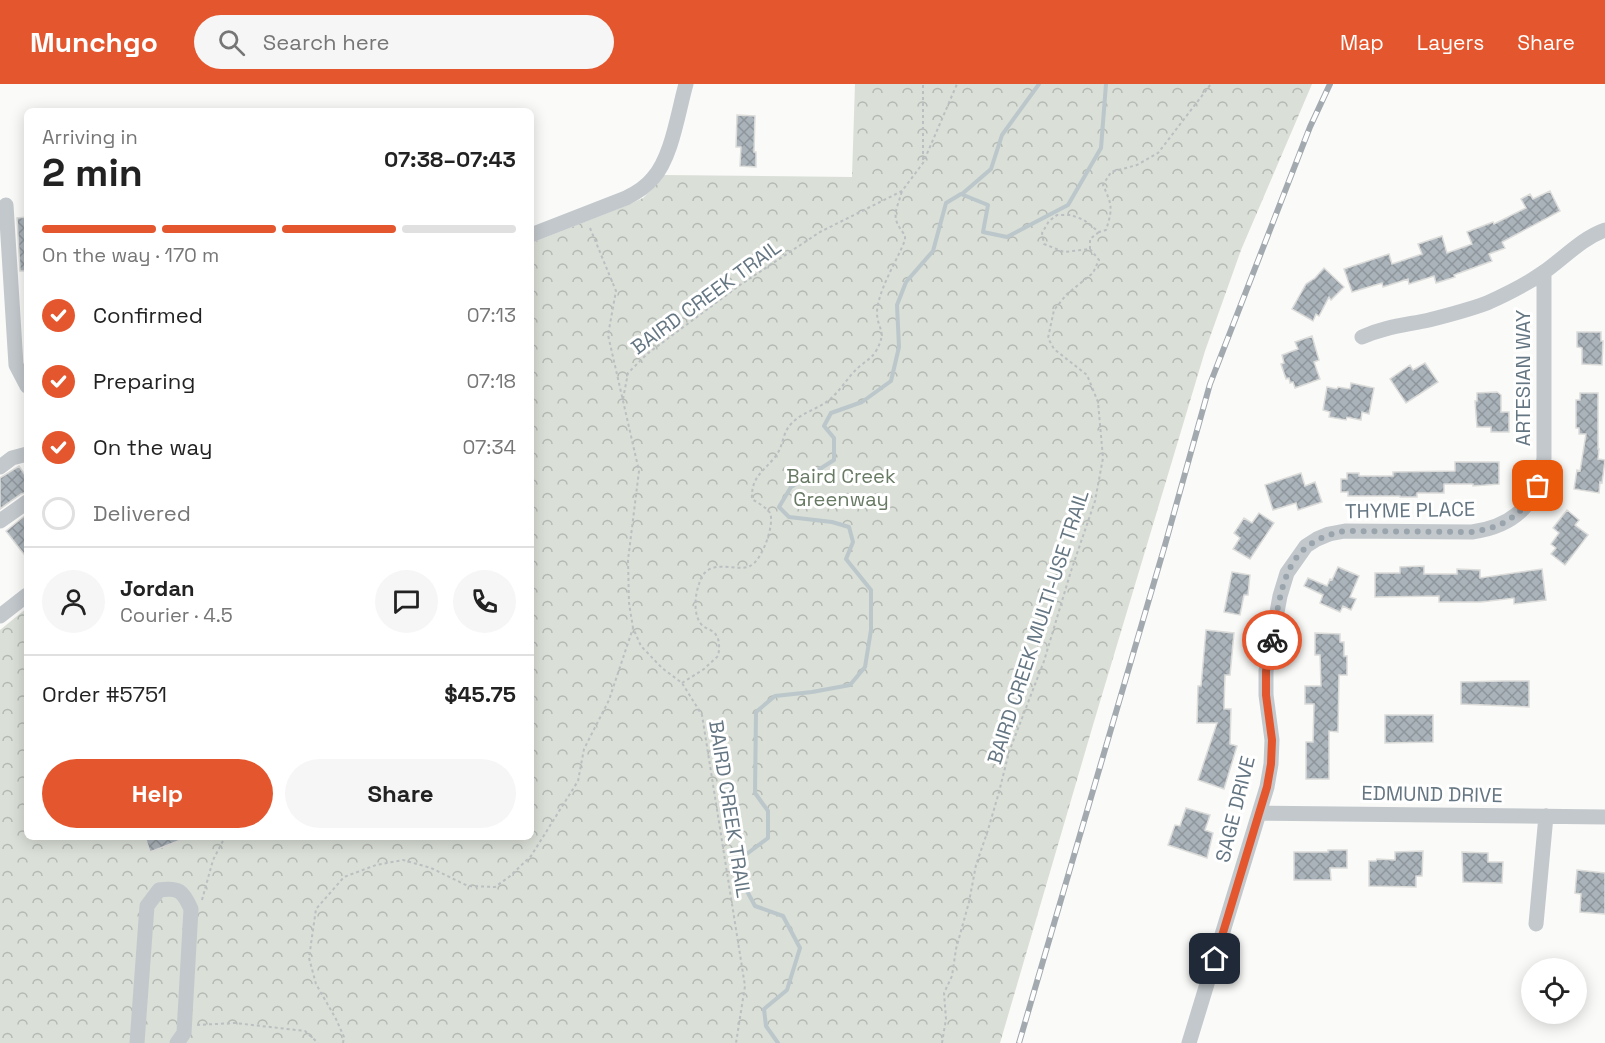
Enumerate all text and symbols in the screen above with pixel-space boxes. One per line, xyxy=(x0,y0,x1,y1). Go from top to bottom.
search box xyxy=(194,15,614,69)
text: Munchgo xyxy=(30,24,158,60)
icon: search xyxy=(215,26,248,59)
text: Search here xyxy=(263,28,390,56)
text: Map xyxy=(1340,29,1384,56)
text: Layers xyxy=(1417,29,1484,56)
text: Share xyxy=(1517,29,1575,56)
text: Arriving in xyxy=(42,124,138,150)
text: 07:38–07:43 xyxy=(384,145,516,173)
text: 2 min xyxy=(42,148,143,197)
street label: BAIRD CREEK TRAIL xyxy=(626,234,786,360)
text: On the way · 170 m xyxy=(42,242,219,268)
icon: check xyxy=(42,299,75,332)
text: Confirmed xyxy=(93,301,203,329)
text: 07:13 xyxy=(467,302,516,328)
street label: ARTESIAN WAY xyxy=(1510,310,1536,446)
icon: check xyxy=(42,365,75,398)
text: Preparing xyxy=(93,367,195,395)
text: 07:18 xyxy=(466,368,516,394)
icon: check xyxy=(42,431,75,464)
text: On the way xyxy=(93,433,212,461)
text: 07:34 xyxy=(463,434,516,460)
pin xyxy=(1512,460,1563,511)
park label: Baird Creek Greenway xyxy=(786,463,896,512)
icon: bag xyxy=(1521,469,1554,502)
street label: BAIRD CREEK MULTI-USE TRAIL xyxy=(981,487,1095,767)
street label: THYME PLACE xyxy=(1345,496,1475,524)
text: Delivered xyxy=(93,499,191,527)
button: person xyxy=(42,570,105,633)
button: chat xyxy=(375,570,438,633)
button: phone xyxy=(453,570,516,633)
text: Jordan xyxy=(120,574,195,602)
text: Courier · 4.5 xyxy=(120,602,233,628)
courier xyxy=(1242,610,1302,670)
icon: bike xyxy=(1256,624,1289,657)
text: Order #5751 xyxy=(42,680,167,708)
text: $45.75 xyxy=(444,680,516,708)
street label: BAIRD CREEK TRAIL xyxy=(703,718,757,900)
street label: SAGE DRIVE xyxy=(1209,753,1261,865)
button: Help xyxy=(42,759,273,828)
button: Share xyxy=(285,759,516,828)
street label: EDMUND DRIVE xyxy=(1361,780,1503,808)
pin xyxy=(1189,933,1240,984)
icon: home xyxy=(1198,942,1231,975)
map controls xyxy=(1521,958,1587,1024)
button: locate xyxy=(1521,958,1587,1024)

